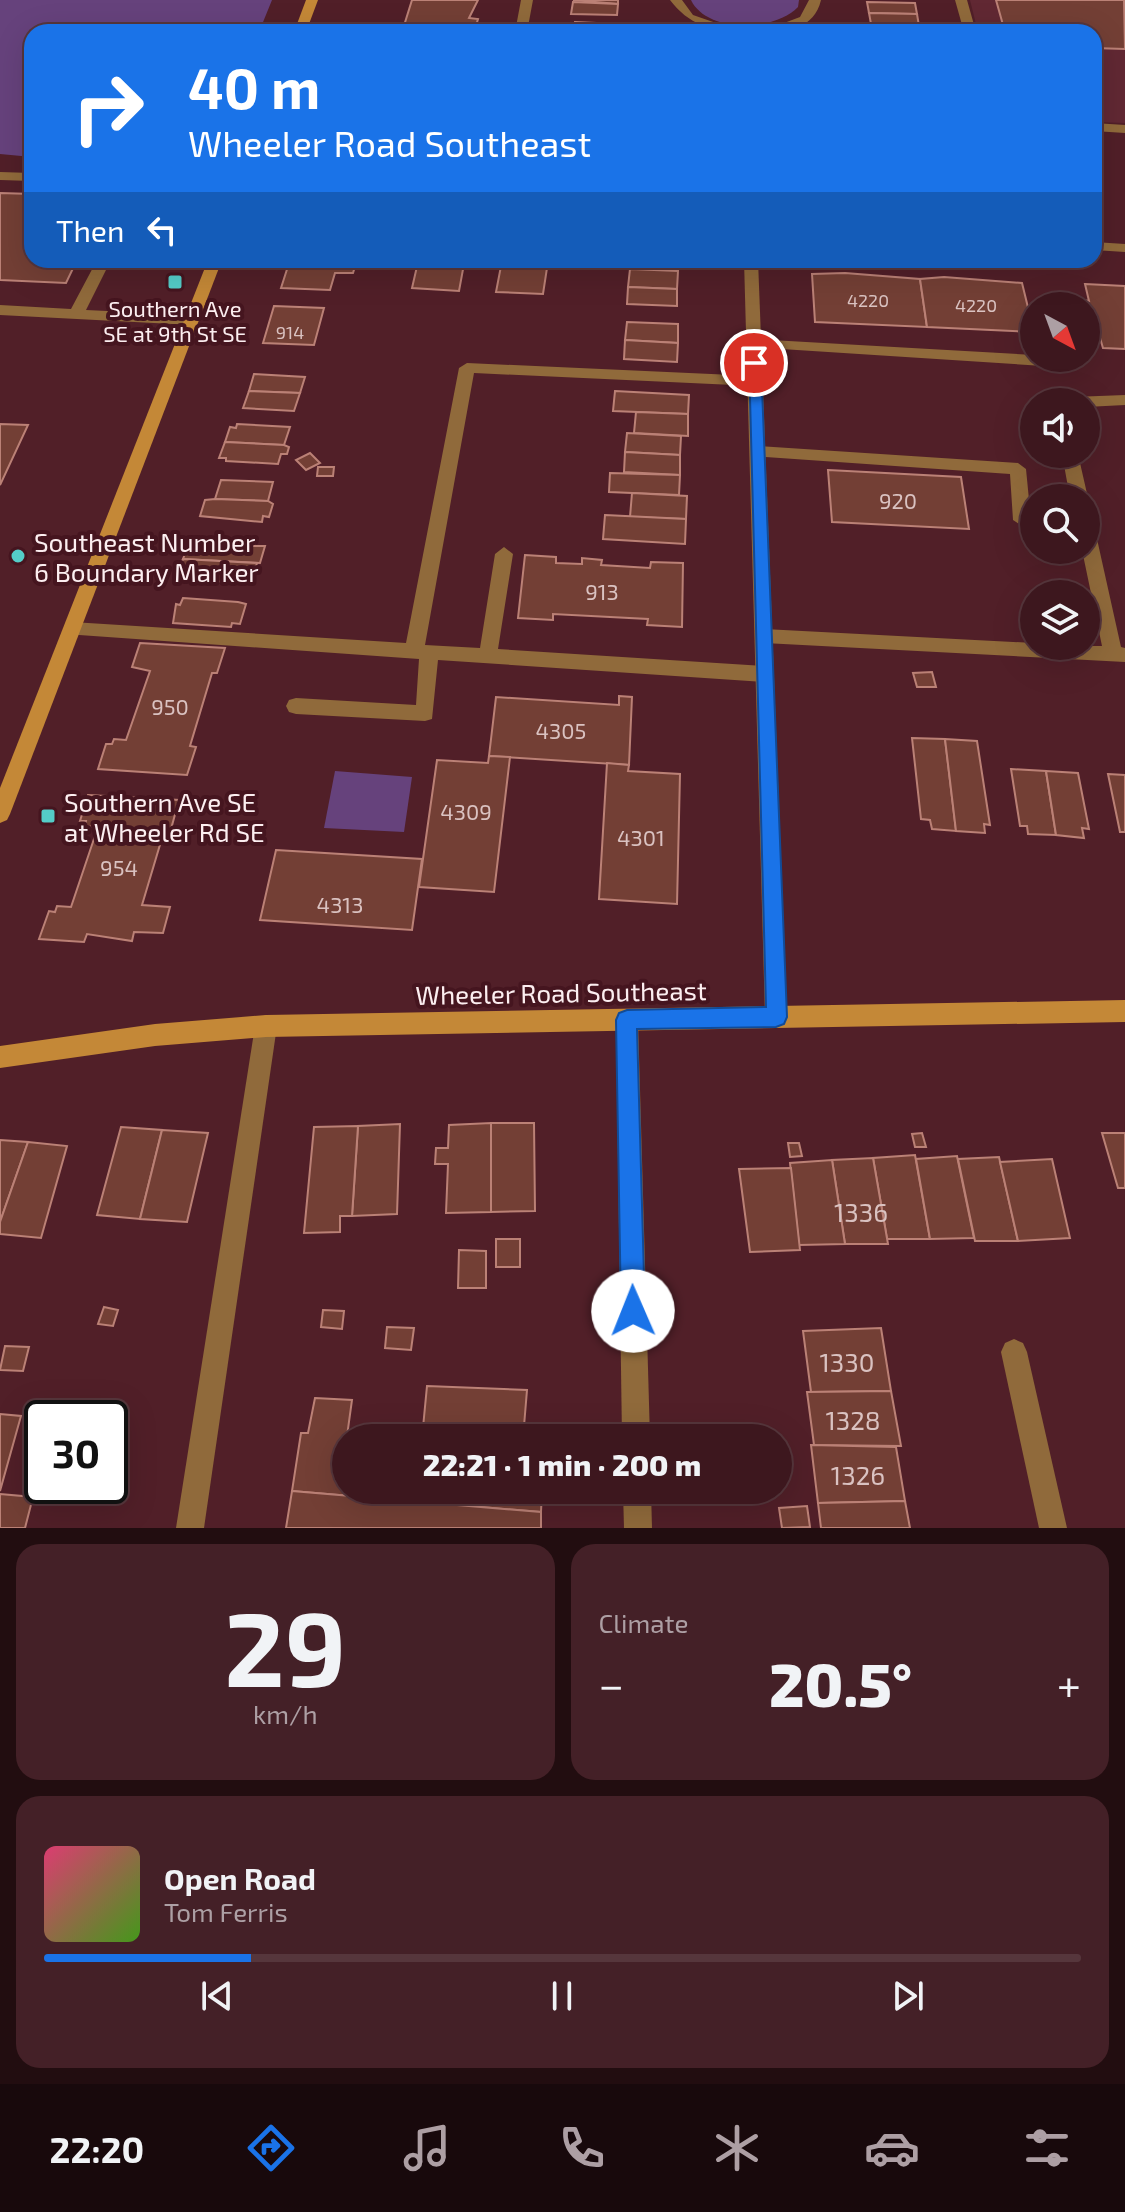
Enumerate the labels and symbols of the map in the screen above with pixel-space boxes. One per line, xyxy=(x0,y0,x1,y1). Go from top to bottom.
marker: Southern Ave SE at 9th St SE xyxy=(166,273,184,291)
house number: 4220 xyxy=(847,289,889,311)
north arrow xyxy=(1020,292,1100,372)
house number: 4220 xyxy=(955,294,997,316)
place label: Southern Ave SE at 9th St SE xyxy=(103,295,247,346)
house number: 914 xyxy=(276,321,304,343)
pin xyxy=(720,329,788,397)
house number: 920 xyxy=(879,487,917,513)
place label: Southeast Number 6 Boundary Marker xyxy=(34,526,259,587)
marker: Southeast Number 6 Boundary Marker xyxy=(9,547,27,565)
house number: 913 xyxy=(585,578,619,604)
house number: 950 xyxy=(151,693,189,719)
house number: 4305 xyxy=(536,717,586,743)
place label: Southern Ave SE at Wheeler Rd SE xyxy=(64,786,265,847)
house number: 4309 xyxy=(440,798,492,824)
marker: Southern Ave SE at Wheeler Rd SE xyxy=(39,807,57,825)
house number: 4301 xyxy=(617,824,665,850)
house number: 954 xyxy=(100,854,138,880)
house number: 4313 xyxy=(317,891,363,917)
street label: Wheeler Road Southeast xyxy=(415,974,707,1010)
house number: 1336 xyxy=(834,1196,888,1227)
position arrow xyxy=(591,1269,675,1353)
house number: 1330 xyxy=(820,1346,874,1377)
speed limit sign: 30 xyxy=(24,1400,128,1504)
house number: 1328 xyxy=(825,1404,881,1435)
house number: 1326 xyxy=(831,1459,885,1490)

